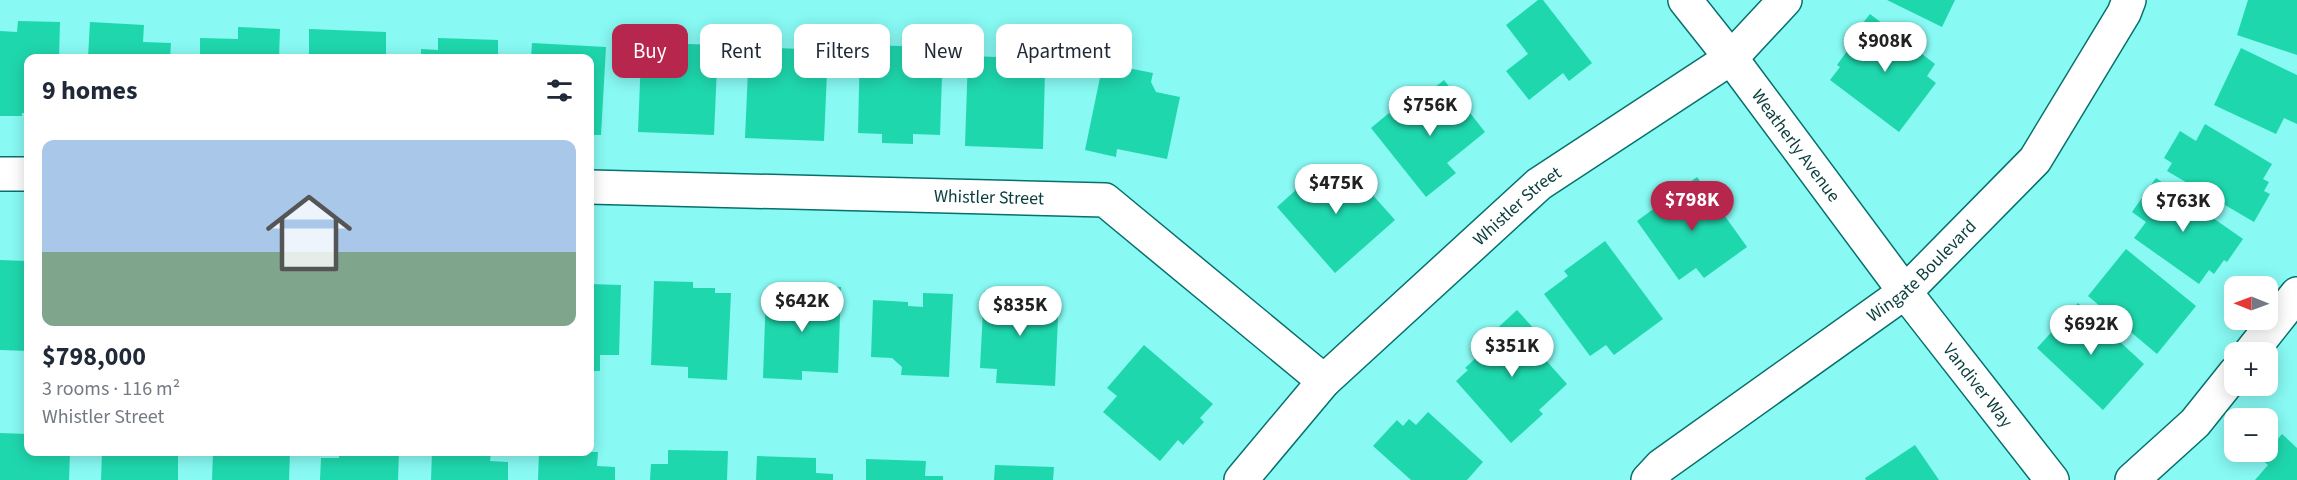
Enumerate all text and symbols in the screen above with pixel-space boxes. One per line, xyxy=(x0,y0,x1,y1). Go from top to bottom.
pin: $908K xyxy=(1843,22,1927,73)
chip: Buy xyxy=(612,24,688,78)
chip: Rent xyxy=(700,24,782,78)
chip: Filters xyxy=(794,24,890,78)
chip: New xyxy=(902,24,984,78)
chip: Apartment xyxy=(996,24,1132,78)
text: $908K xyxy=(1858,27,1912,55)
text: 9 homes xyxy=(42,72,137,109)
icon: filters xyxy=(543,74,576,107)
street label: Weatherly Avenue xyxy=(1746,84,1846,207)
pin: $756K xyxy=(1388,86,1472,137)
text: $756K xyxy=(1403,91,1457,119)
street label: Whistler Street xyxy=(1467,160,1566,251)
pin: $475K xyxy=(1294,164,1378,215)
text: $475K xyxy=(1309,169,1363,197)
icon: home xyxy=(255,179,363,287)
pin: $798K xyxy=(1650,181,1734,232)
pin: $763K xyxy=(2141,182,2225,233)
street label: Whistler Street xyxy=(933,183,1044,211)
text: $798K xyxy=(1665,186,1719,214)
text: $763K xyxy=(2156,187,2210,215)
street label: Wingate Boulevard xyxy=(1862,214,1982,328)
north arrow xyxy=(2224,276,2278,330)
map controls xyxy=(2224,276,2278,462)
pin: $642K xyxy=(760,282,844,333)
pin: $835K xyxy=(978,286,1062,337)
text: $642K xyxy=(775,287,829,315)
text: $835K xyxy=(993,291,1047,319)
pin: $692K xyxy=(2049,305,2133,356)
text: $692K xyxy=(2064,310,2118,338)
pin: $351K xyxy=(1470,327,1554,378)
text: $351K xyxy=(1485,332,1539,360)
text: $798,000 xyxy=(42,338,146,375)
street label: Vandiver Way xyxy=(1937,338,2019,433)
button: + xyxy=(2224,342,2278,396)
text: 3 rooms · 116 m² xyxy=(42,375,180,403)
text: Whistler Street xyxy=(42,403,164,431)
button: − xyxy=(2224,408,2278,462)

